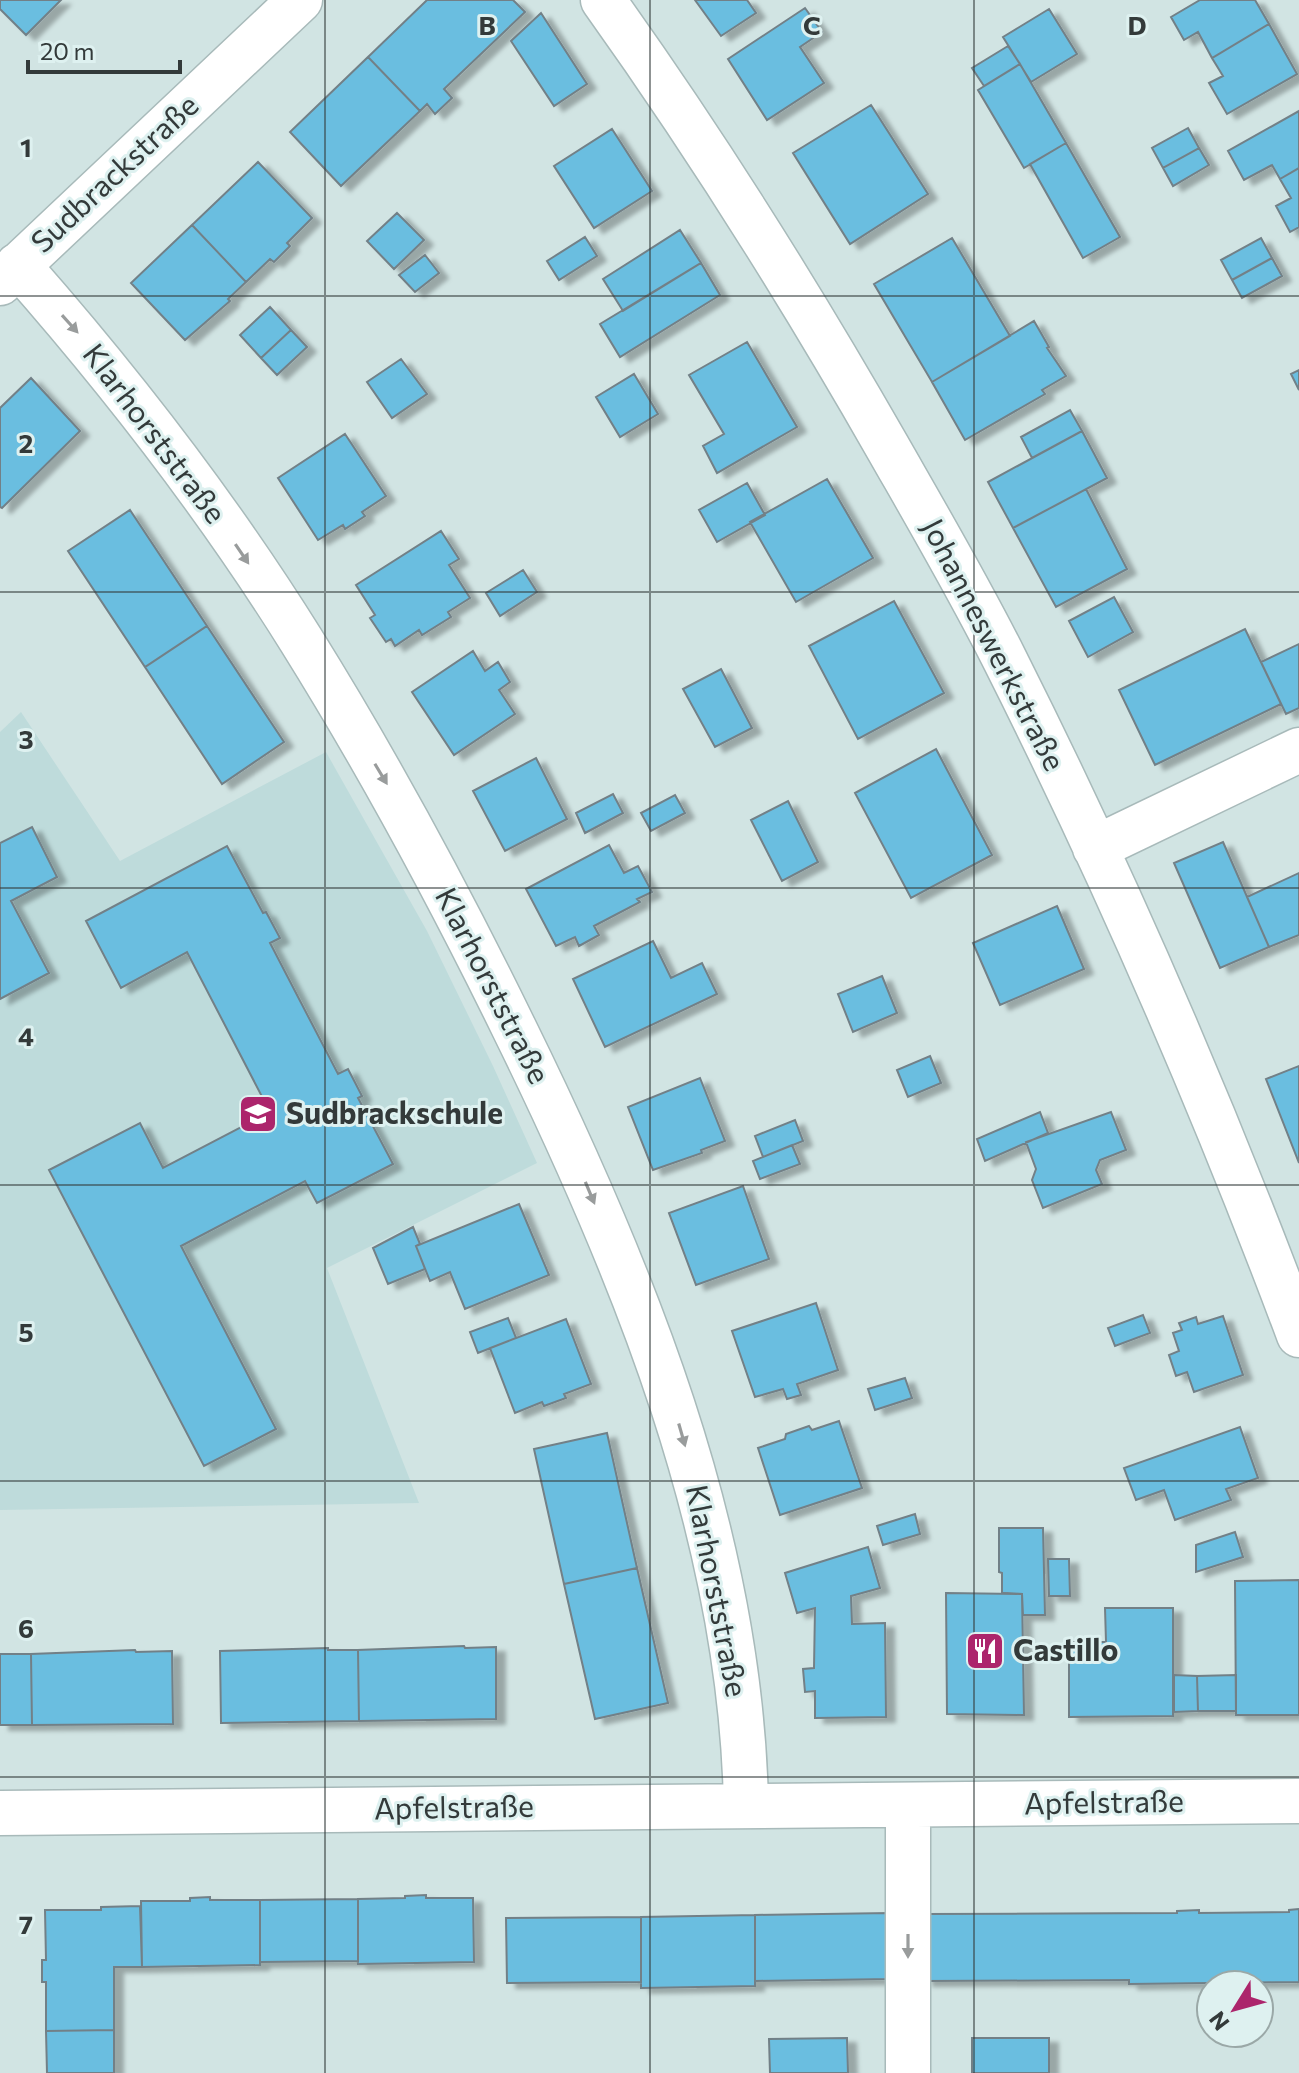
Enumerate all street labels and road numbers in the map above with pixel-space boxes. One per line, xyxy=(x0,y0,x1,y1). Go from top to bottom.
street label: Sudbrackstraße xyxy=(22,85,205,259)
street label: Klarhorststraße xyxy=(76,335,236,530)
street label: Johanneswerkstraße xyxy=(916,512,1075,776)
street label: Klarhorststraße xyxy=(429,881,560,1089)
street label: Klarhorststraße xyxy=(680,1481,757,1700)
street label: Apfelstraße xyxy=(1024,1781,1184,1820)
street label: Apfelstraße xyxy=(374,1786,534,1825)

